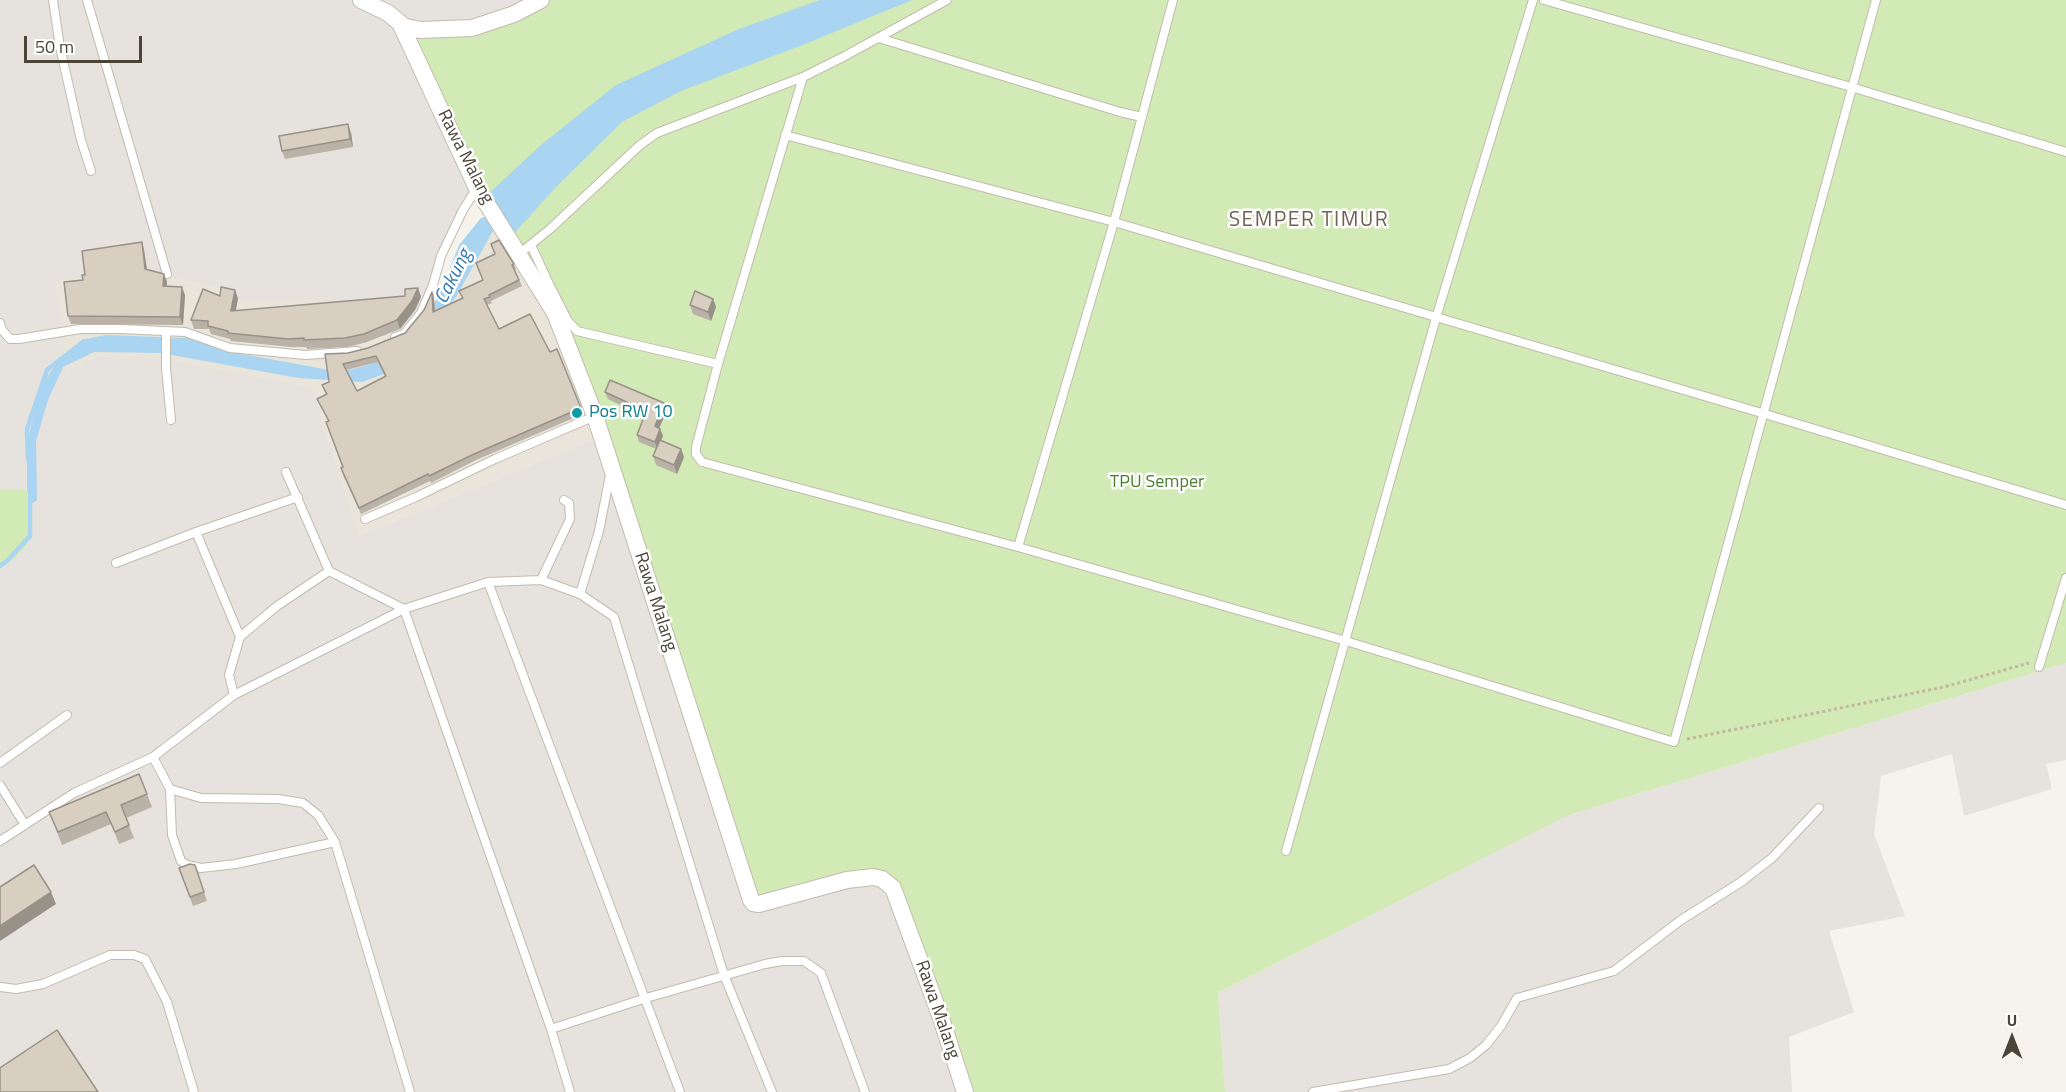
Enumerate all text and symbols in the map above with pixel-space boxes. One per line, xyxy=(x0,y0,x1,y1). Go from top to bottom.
scale bar xyxy=(27,24,146,62)
text: 50 m xyxy=(35,33,74,60)
street label: Rawa Malang xyxy=(432,106,498,208)
district label: SEMPER TIMUR xyxy=(1229,208,1389,234)
water label: Cakung xyxy=(430,246,478,308)
place label: Pos RW 10 xyxy=(589,402,673,424)
marker: Pos RW 10 xyxy=(570,406,584,420)
park label: TPU Semper xyxy=(1110,472,1204,494)
street label: Rawa Malang xyxy=(629,550,681,654)
street label: Rawa Malang xyxy=(910,958,964,1062)
north arrow xyxy=(1982,1008,2042,1068)
text: U xyxy=(2007,1008,2017,1032)

